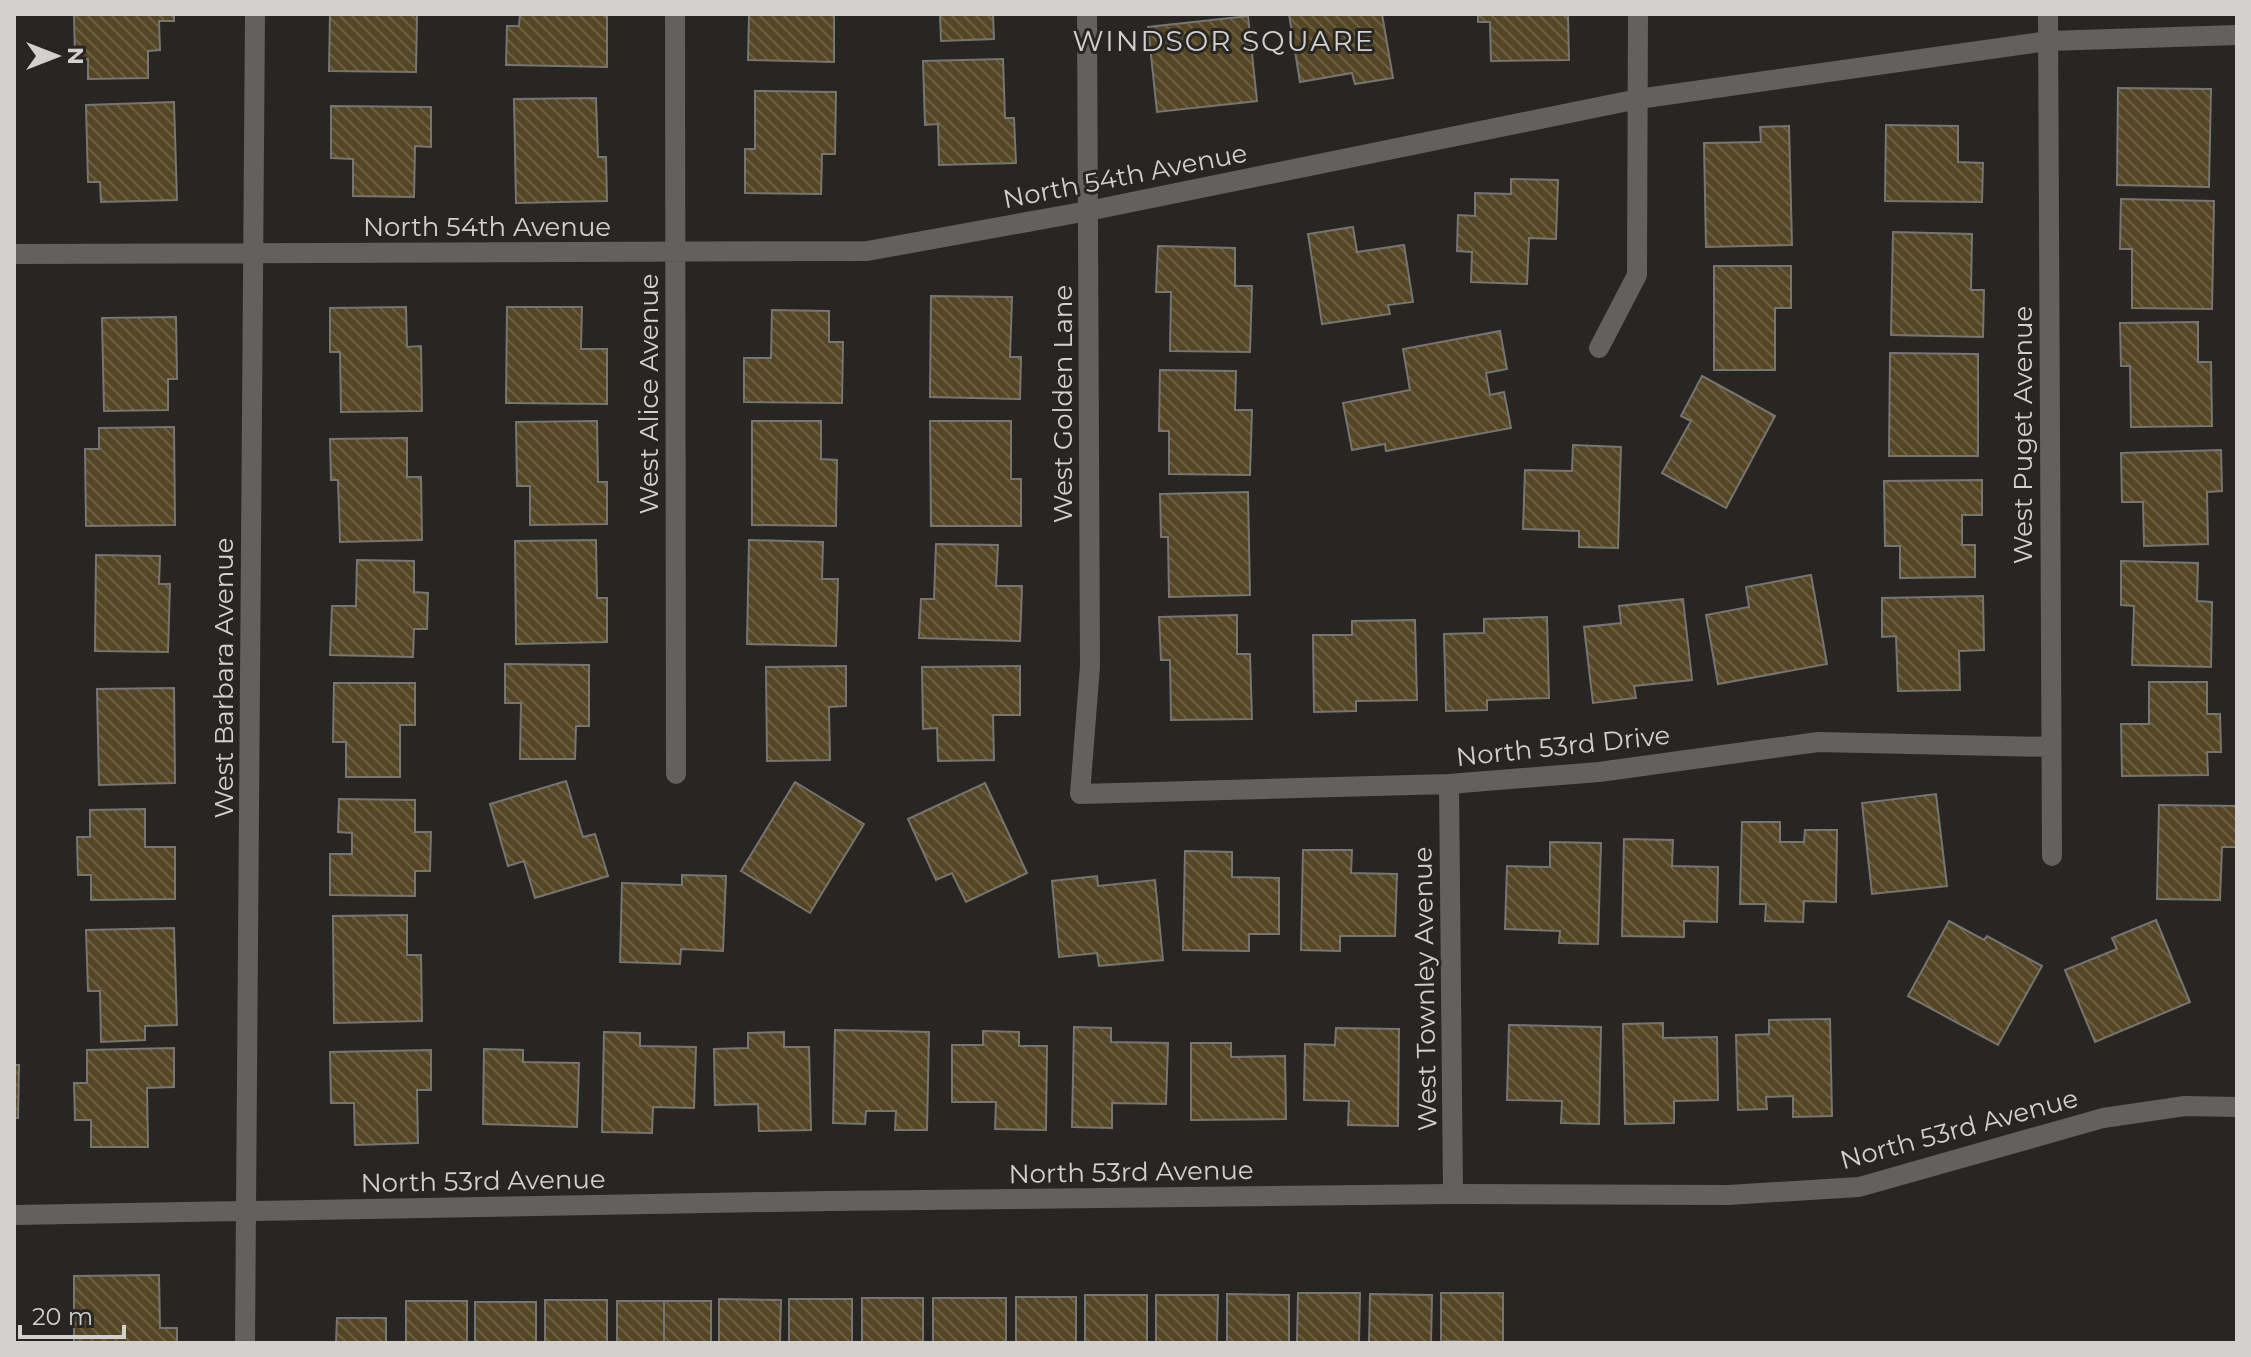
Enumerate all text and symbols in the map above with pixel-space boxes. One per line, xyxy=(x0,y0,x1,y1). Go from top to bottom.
north arrow xyxy=(16,16,96,96)
district label: WINDSOR SQUARE xyxy=(1073,24,1375,58)
text: N xyxy=(62,47,89,65)
street label: North 54th Avenue xyxy=(1000,137,1250,215)
street label: North 54th Avenue xyxy=(363,211,611,243)
street label: West Alice Avenue xyxy=(633,274,665,514)
street label: West Golden Lane xyxy=(1047,285,1079,523)
street label: West Puget Avenue xyxy=(2007,306,2039,564)
street label: West Barbara Avenue xyxy=(208,538,240,818)
street label: North 53rd Drive xyxy=(1454,719,1672,773)
street label: West Townley Avenue xyxy=(1407,846,1443,1132)
street label: North 53rd Avenue xyxy=(1836,1082,2082,1176)
street label: North 53rd Avenue xyxy=(1008,1154,1254,1190)
street label: North 53rd Avenue xyxy=(360,1163,606,1199)
scale bar xyxy=(20,1289,124,1339)
text: 20 m xyxy=(32,1302,93,1331)

